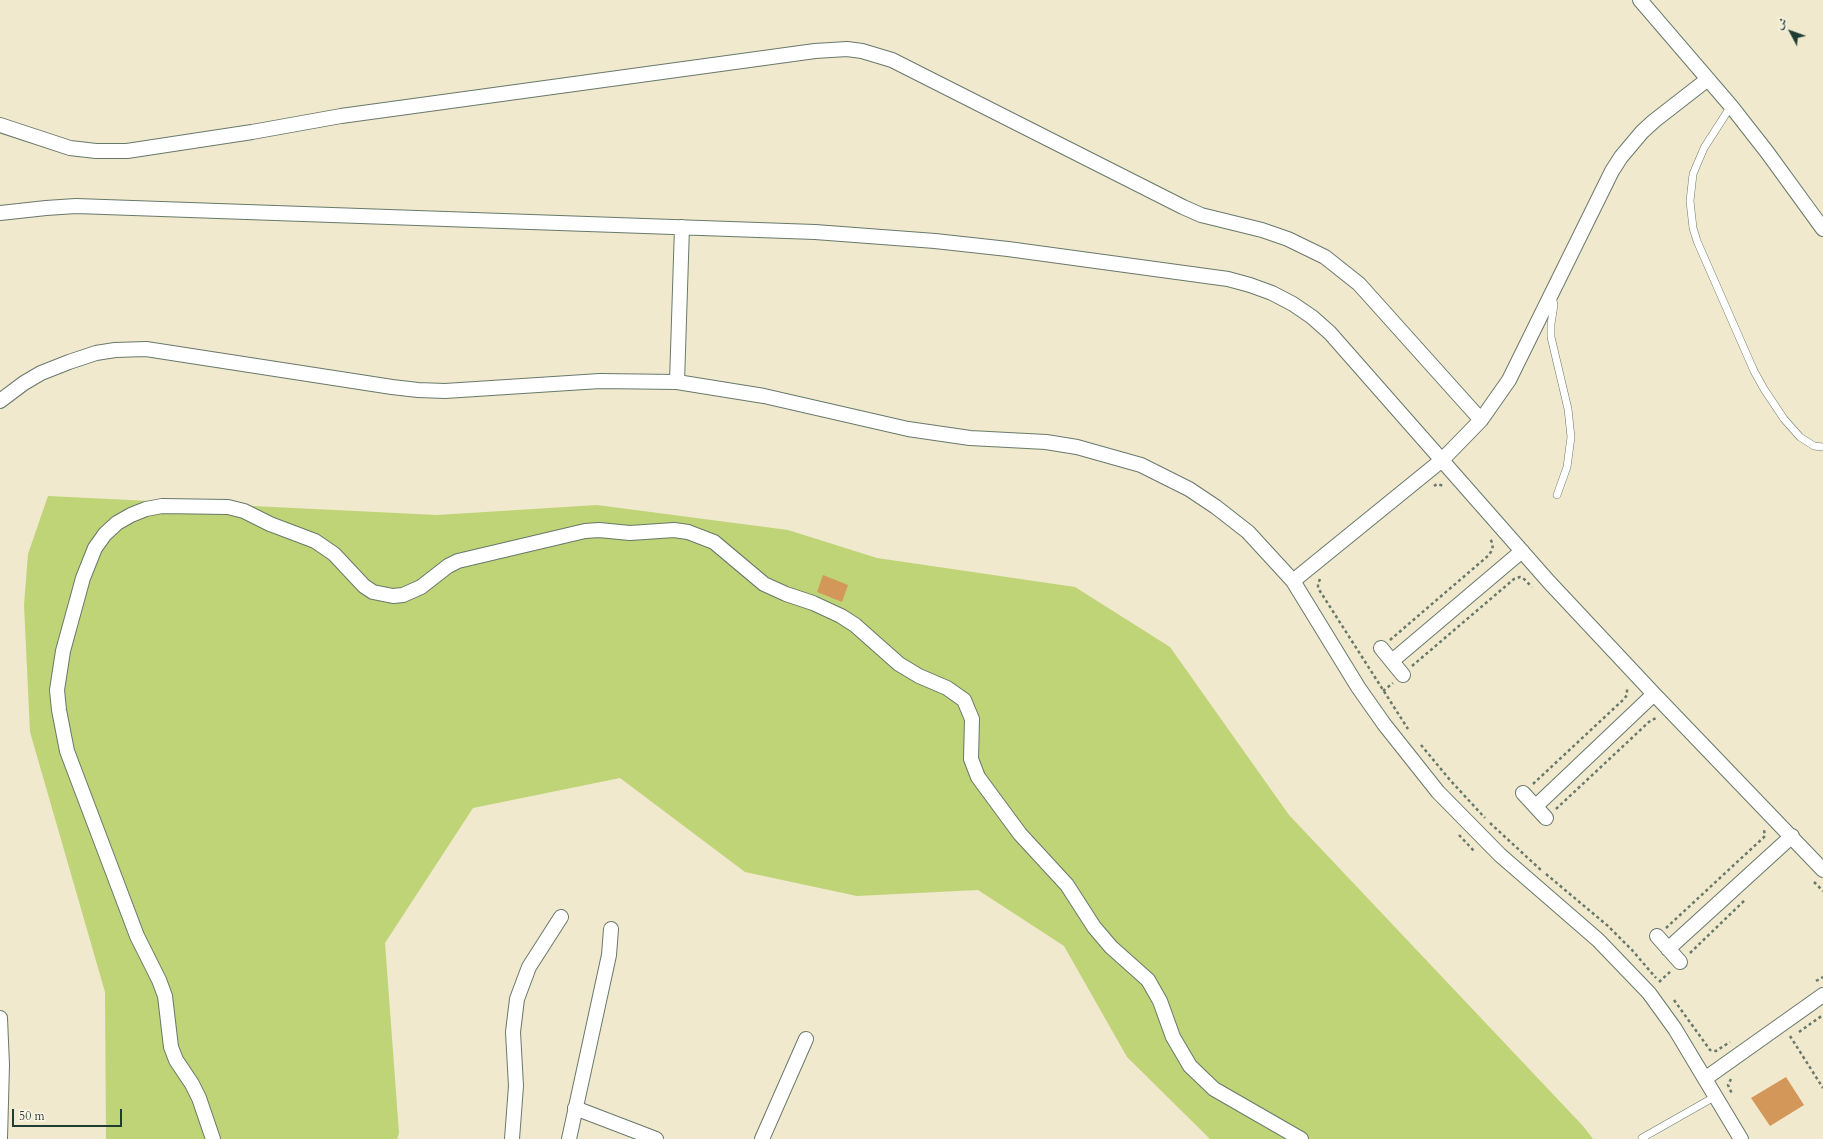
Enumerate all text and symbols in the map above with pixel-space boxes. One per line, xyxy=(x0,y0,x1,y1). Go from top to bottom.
north arrow xyxy=(1771,12,1811,52)
text: ش xyxy=(1772,15,1791,33)
scale bar xyxy=(14,1101,124,1127)
text: 50 m xyxy=(19,1108,45,1124)

